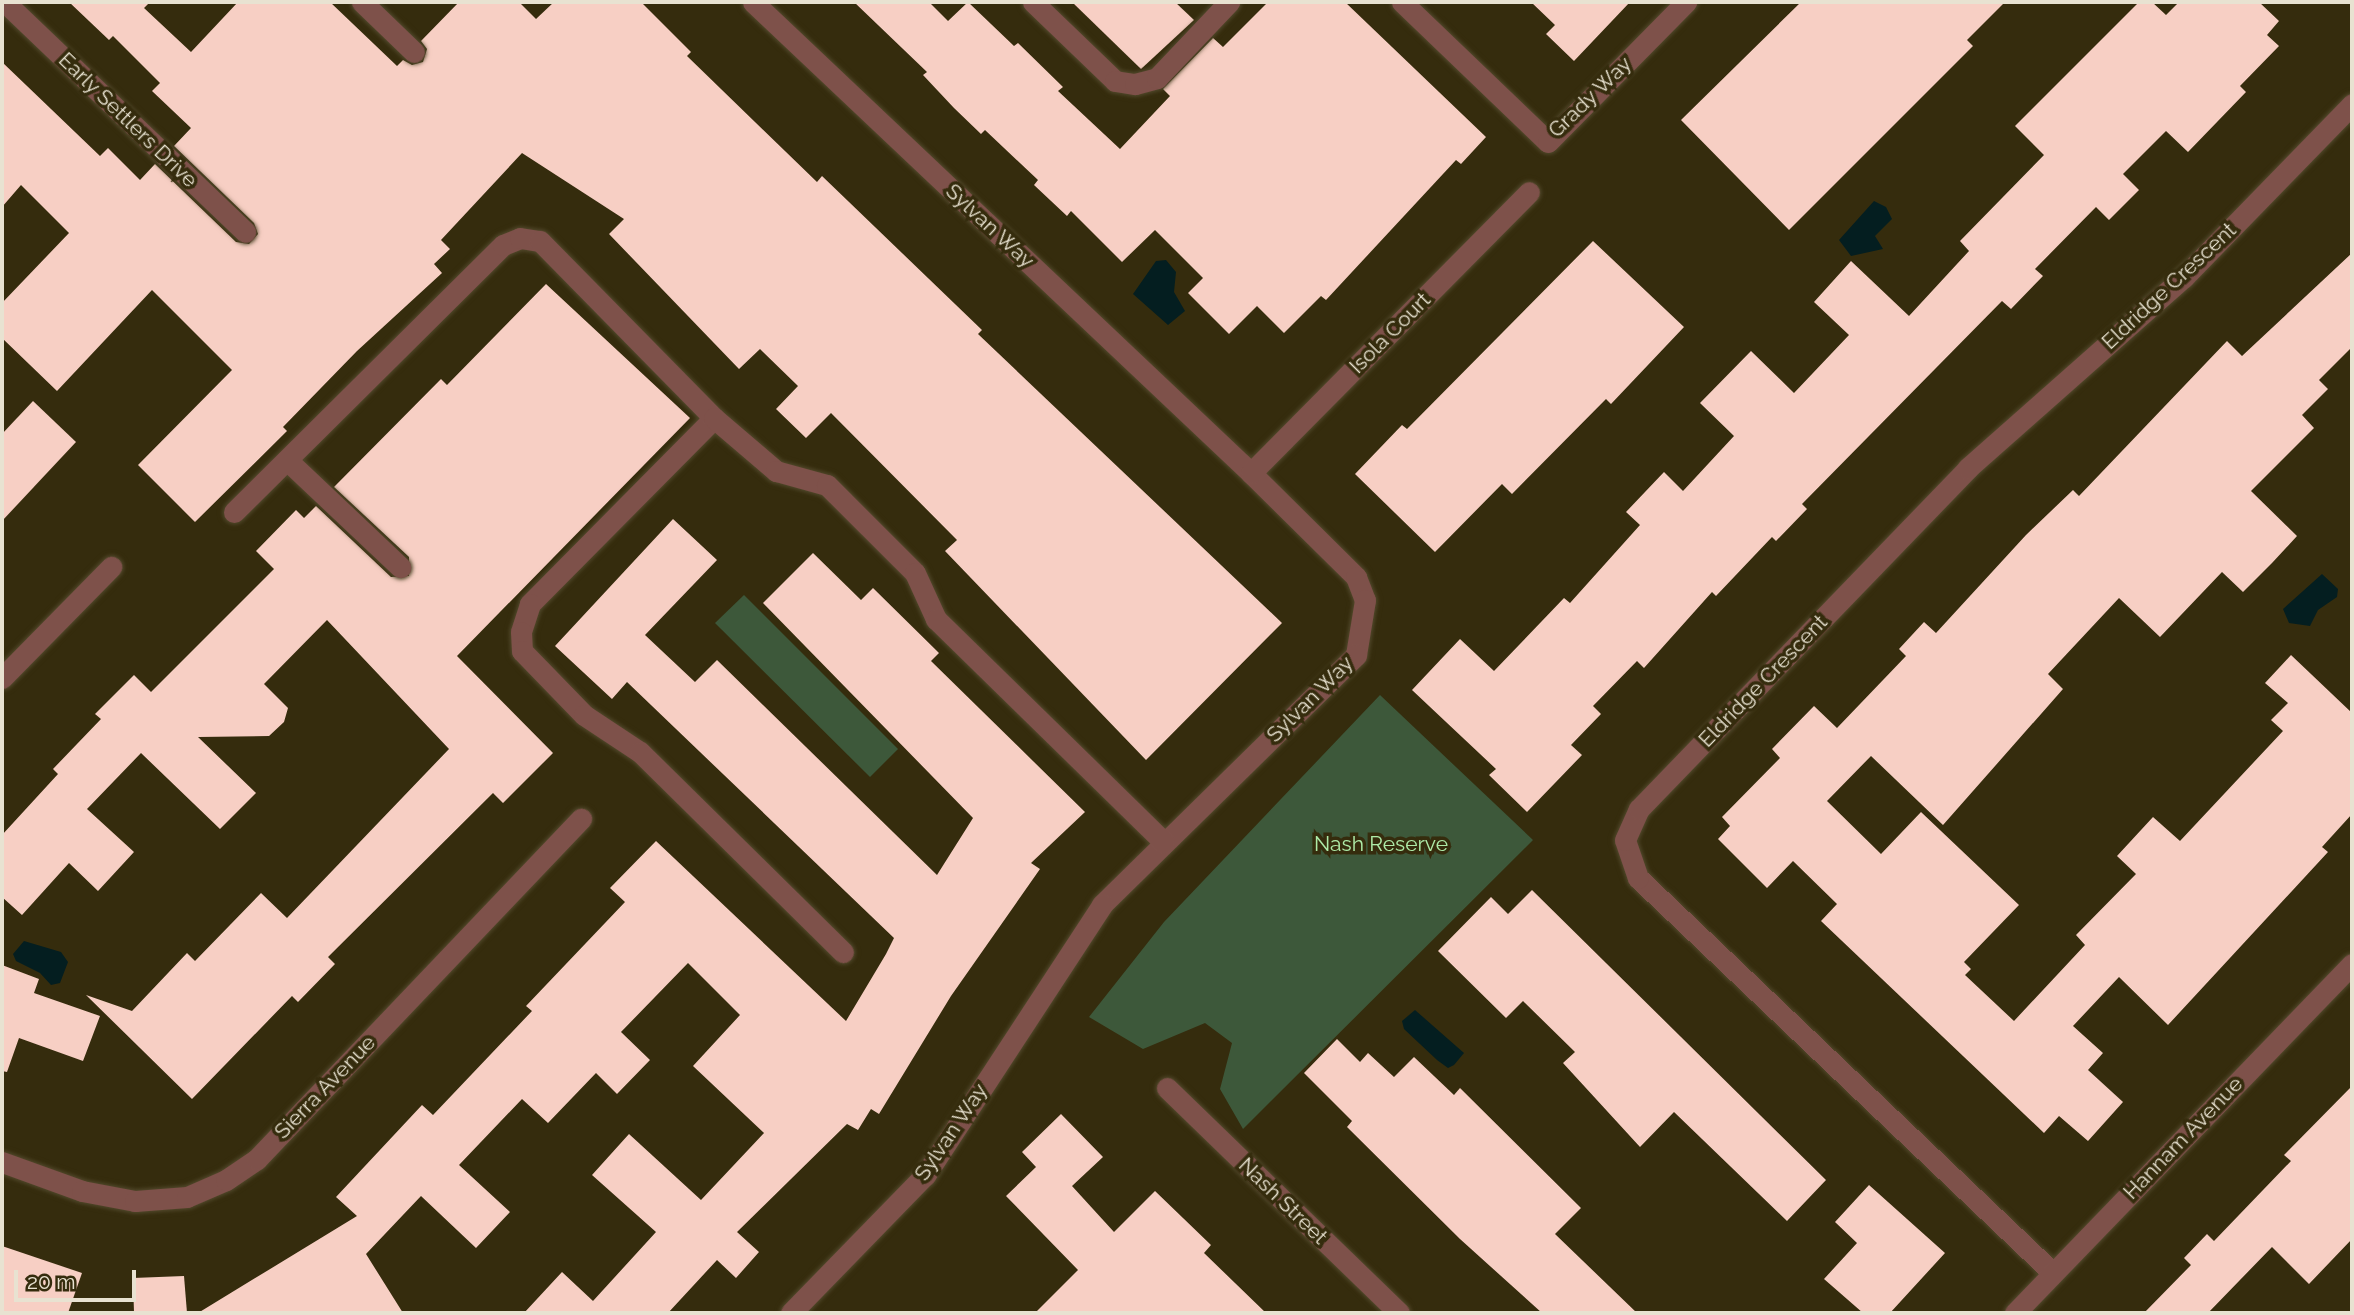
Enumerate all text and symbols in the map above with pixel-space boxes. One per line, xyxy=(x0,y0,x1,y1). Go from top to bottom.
street label: Early Settlers Drive xyxy=(53,47,203,193)
street label: Grady Way xyxy=(1543,51,1637,143)
street label: Sylvan Way xyxy=(940,178,1040,274)
street label: Eldridge Crescent xyxy=(2097,217,2241,355)
street label: Isola Court xyxy=(1344,287,1436,379)
street label: Eldridge Crescent xyxy=(1693,610,1833,752)
street label: Sylvan Way xyxy=(1261,650,1359,748)
park label: Nash Reserve xyxy=(1314,831,1448,857)
street label: Sierra Avenue xyxy=(269,1030,381,1144)
street label: Hannam Avenue xyxy=(2118,1071,2248,1205)
street label: Sylvan Way xyxy=(909,1078,993,1186)
street label: Nash Street xyxy=(1233,1153,1333,1249)
scale bar xyxy=(18,1256,140,1300)
text: 20 m xyxy=(27,1269,75,1294)

